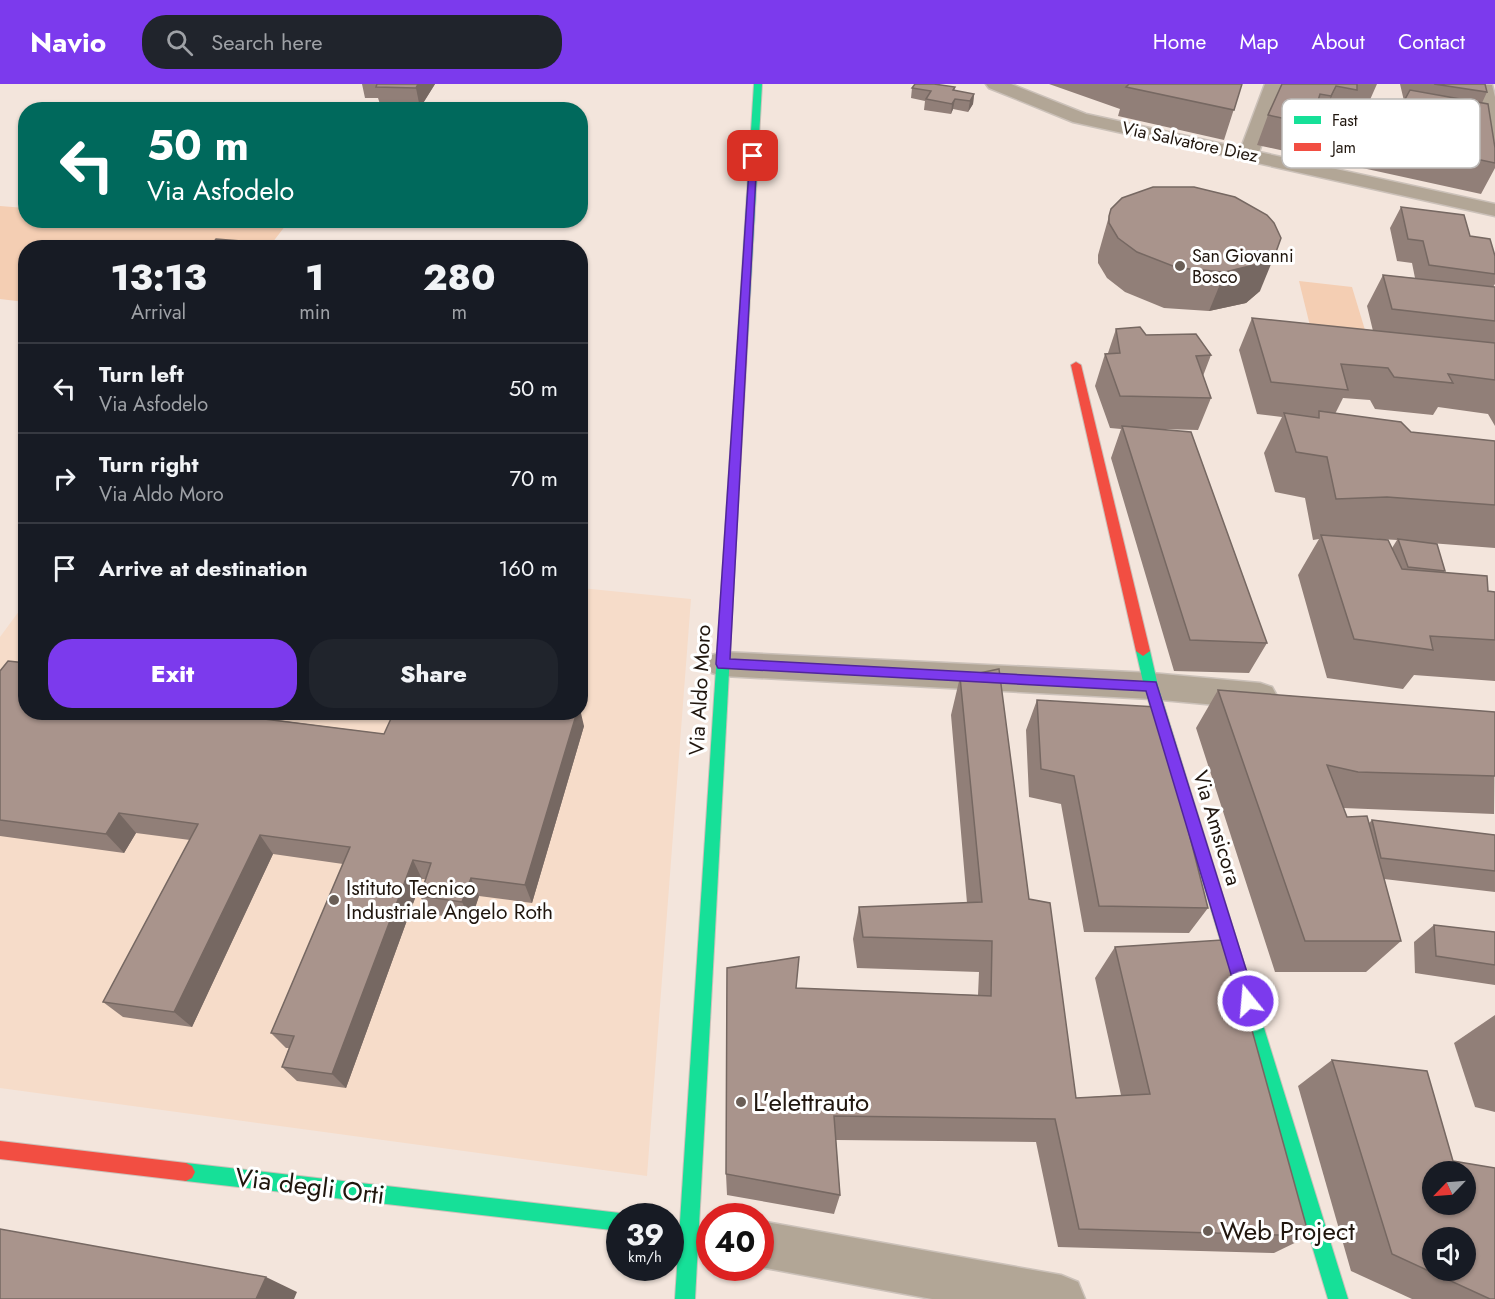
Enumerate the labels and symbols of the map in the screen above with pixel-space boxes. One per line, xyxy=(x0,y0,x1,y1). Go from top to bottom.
legend xyxy=(1282,99,1480,168)
text: Fast xyxy=(1332,109,1358,132)
street label: Via Salvatore Diez xyxy=(1119,115,1261,169)
pin xyxy=(727,130,778,181)
text: Jam xyxy=(1330,136,1356,159)
place label: San Giovanni Bosco xyxy=(1192,243,1294,290)
marker: San Giovanni Bosco xyxy=(1173,259,1187,273)
street label: Via Aldo Moro xyxy=(682,624,718,756)
street label: Via Amsicora xyxy=(1185,767,1249,889)
place label: Istituto Tecnico Industriale Angelo Roth xyxy=(346,873,553,927)
marker: Istituto Tecnico Industriale Angelo Roth xyxy=(327,893,341,907)
position arrow xyxy=(1216,969,1280,1033)
place label: L'elettrauto xyxy=(753,1083,869,1121)
marker: L'elettrauto xyxy=(734,1095,748,1109)
street label: Via degli Orti xyxy=(233,1158,387,1214)
north arrow xyxy=(1422,1161,1476,1215)
speed limit sign: 40 xyxy=(696,1203,774,1281)
place label: Web Project xyxy=(1220,1212,1355,1250)
marker: Web Project xyxy=(1201,1224,1215,1238)

